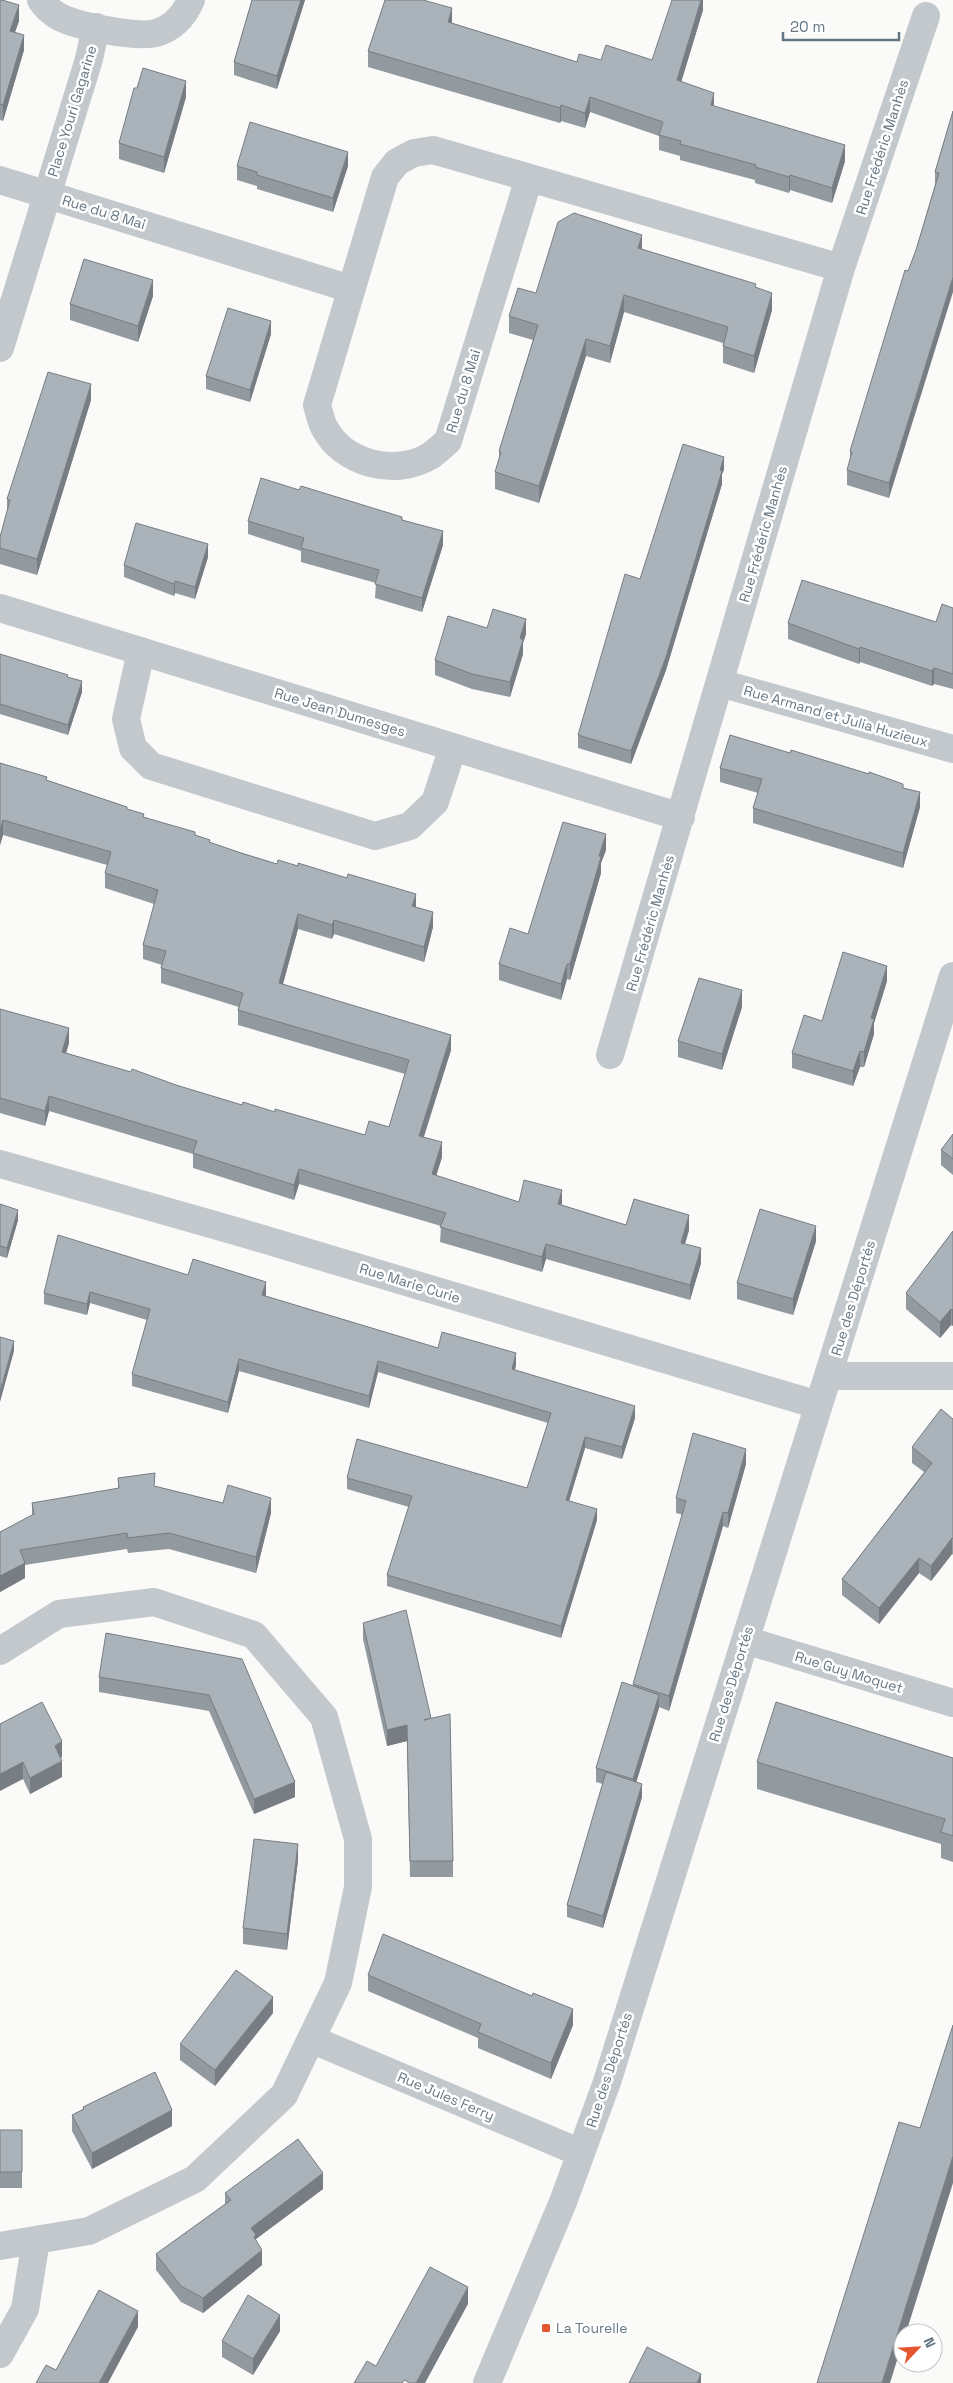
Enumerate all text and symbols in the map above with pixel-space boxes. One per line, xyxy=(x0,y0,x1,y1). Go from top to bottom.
scale bar xyxy=(783,10,899,42)
text: 20 m xyxy=(790,17,825,36)
street label: Place Youri Gagarine xyxy=(43,43,101,179)
street label: Rue Frédéric Manhès xyxy=(852,77,912,217)
street label: Rue du 8 Mai xyxy=(60,191,148,233)
street label: Rue du 8 Mai xyxy=(442,347,484,435)
street label: Rue Frédéric Manhès xyxy=(735,464,791,604)
street label: Rue Armand et Julia Huzieux xyxy=(742,681,930,751)
street label: Rue Jean Dumesges xyxy=(272,684,408,740)
street label: Rue Frédéric Manhès xyxy=(622,853,678,993)
street label: Rue des Déportés xyxy=(827,1238,879,1358)
street label: Rue Marie Curie xyxy=(357,1259,463,1307)
street label: Rue des Déportés xyxy=(705,1624,757,1744)
street label: Rue Guy Moquet xyxy=(793,1647,905,1697)
street label: Rue des Déportés xyxy=(582,2010,636,2130)
street label: Rue Jules Ferry xyxy=(395,2068,497,2124)
place label: La Tourelle xyxy=(556,2319,627,2337)
marker: La Tourelle xyxy=(540,2322,552,2334)
north arrow xyxy=(893,2323,943,2373)
text: N xyxy=(920,2334,940,2351)

